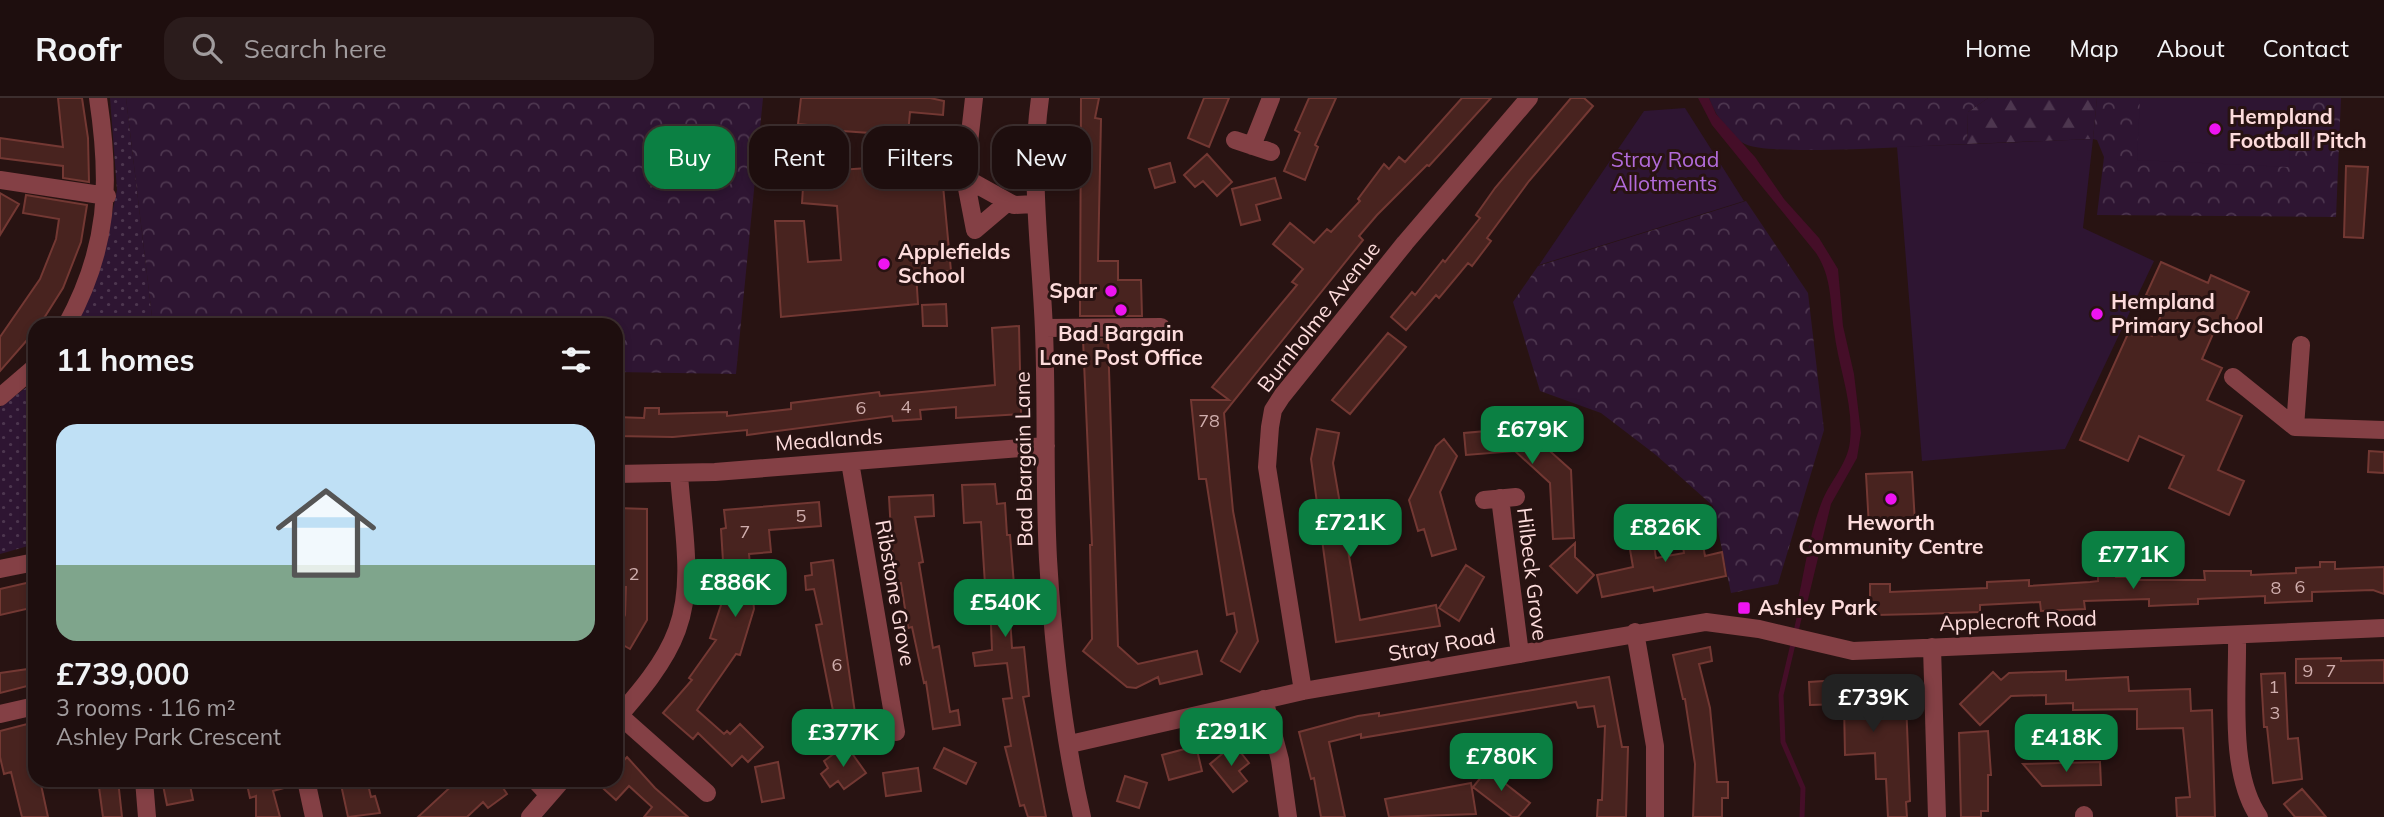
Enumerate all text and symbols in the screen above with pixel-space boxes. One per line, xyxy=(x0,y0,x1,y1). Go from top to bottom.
search box xyxy=(164,17,654,80)
text: Roofr xyxy=(35,28,122,69)
icon: search xyxy=(188,29,226,67)
text: Search here xyxy=(244,32,387,65)
text: Home xyxy=(1965,33,2031,63)
text: Map xyxy=(2069,33,2119,63)
text: About xyxy=(2157,33,2225,63)
text: Contact xyxy=(2263,33,2349,63)
place label: Hempland Football Pitch xyxy=(2229,103,2367,153)
marker: Hempland Football Pitch xyxy=(2207,121,2223,137)
chip: Buy xyxy=(644,126,735,189)
chip: Rent xyxy=(749,126,849,189)
chip: Filters xyxy=(863,126,978,189)
chip: New xyxy=(992,126,1091,189)
park label: Stray Road Allotments xyxy=(1611,146,1719,196)
street label: Burnholme Avenue xyxy=(1251,236,1385,397)
place label: Applefields School xyxy=(898,238,1010,288)
marker: Applefields School xyxy=(876,256,892,272)
place label: Spar xyxy=(1049,277,1098,303)
marker: Spar xyxy=(1103,283,1119,299)
place label: Hempland Primary School xyxy=(2111,288,2264,338)
marker: Bad Bargain Lane Post Office xyxy=(1113,302,1129,318)
marker: Hempland Primary School xyxy=(2089,306,2105,322)
place label: Bad Bargain Lane Post Office xyxy=(1039,320,1203,370)
text: 11 homes xyxy=(56,341,195,379)
icon: filters xyxy=(557,341,595,379)
street label: Bad Bargain Lane xyxy=(1008,371,1038,547)
house number: 4 xyxy=(901,395,912,418)
house number: 6 xyxy=(856,396,866,419)
pin: £679K xyxy=(1483,406,1581,466)
house number: 78 xyxy=(1198,409,1220,432)
text: £679K xyxy=(1497,414,1567,443)
street label: Meadlands xyxy=(774,422,883,456)
icon: home xyxy=(263,470,389,596)
marker: Heworth Community Centre xyxy=(1883,491,1899,507)
pin: £721K xyxy=(1301,500,1399,559)
house number: 5 xyxy=(796,504,807,527)
pin: £826K xyxy=(1616,504,1714,564)
street label: Hilbeck Grove xyxy=(1512,506,1554,642)
text: £721K xyxy=(1315,507,1385,536)
place label: Heworth Community Centre xyxy=(1798,509,1984,559)
text: £826K xyxy=(1630,512,1700,541)
street label: Ribstone Grove xyxy=(870,518,922,668)
house number: 7 xyxy=(740,520,750,543)
pin: £771K xyxy=(2084,532,2182,591)
text: £771K xyxy=(2098,539,2168,568)
pin: £886K xyxy=(686,560,784,619)
house number: 2 xyxy=(629,562,639,585)
text: £886K xyxy=(700,567,770,596)
house number: 6 xyxy=(2295,575,2305,598)
house number: 8 xyxy=(2271,576,2281,599)
pin: £540K xyxy=(956,580,1054,639)
text: £540K xyxy=(970,587,1040,616)
place label: Ashley Park xyxy=(1758,594,1878,620)
marker: Ashley Park xyxy=(1736,600,1752,616)
street label: Applecroft Road xyxy=(1939,604,2097,636)
street label: Stray Road xyxy=(1386,622,1498,666)
house number: 6 xyxy=(832,653,842,676)
text: £739,000 xyxy=(56,655,189,693)
house number: 9 xyxy=(2303,659,2313,682)
house number: 7 xyxy=(2326,659,2336,682)
pin: £739K xyxy=(1824,674,1922,734)
house number: 1 xyxy=(2269,675,2279,698)
text: £739K xyxy=(1838,682,1908,711)
text: 3 rooms · 116 m² xyxy=(56,693,236,722)
house number: 3 xyxy=(2270,701,2280,724)
pin: £291K xyxy=(1182,708,1280,768)
pin: £377K xyxy=(794,710,892,769)
pin: £418K xyxy=(2017,714,2115,774)
text: £291K xyxy=(1196,716,1266,745)
text: £377K xyxy=(808,717,878,746)
text: Ashley Park Crescent xyxy=(56,722,281,751)
text: £418K xyxy=(2031,722,2101,751)
pin: £780K xyxy=(1452,734,1550,793)
text: £780K xyxy=(1466,741,1536,770)

